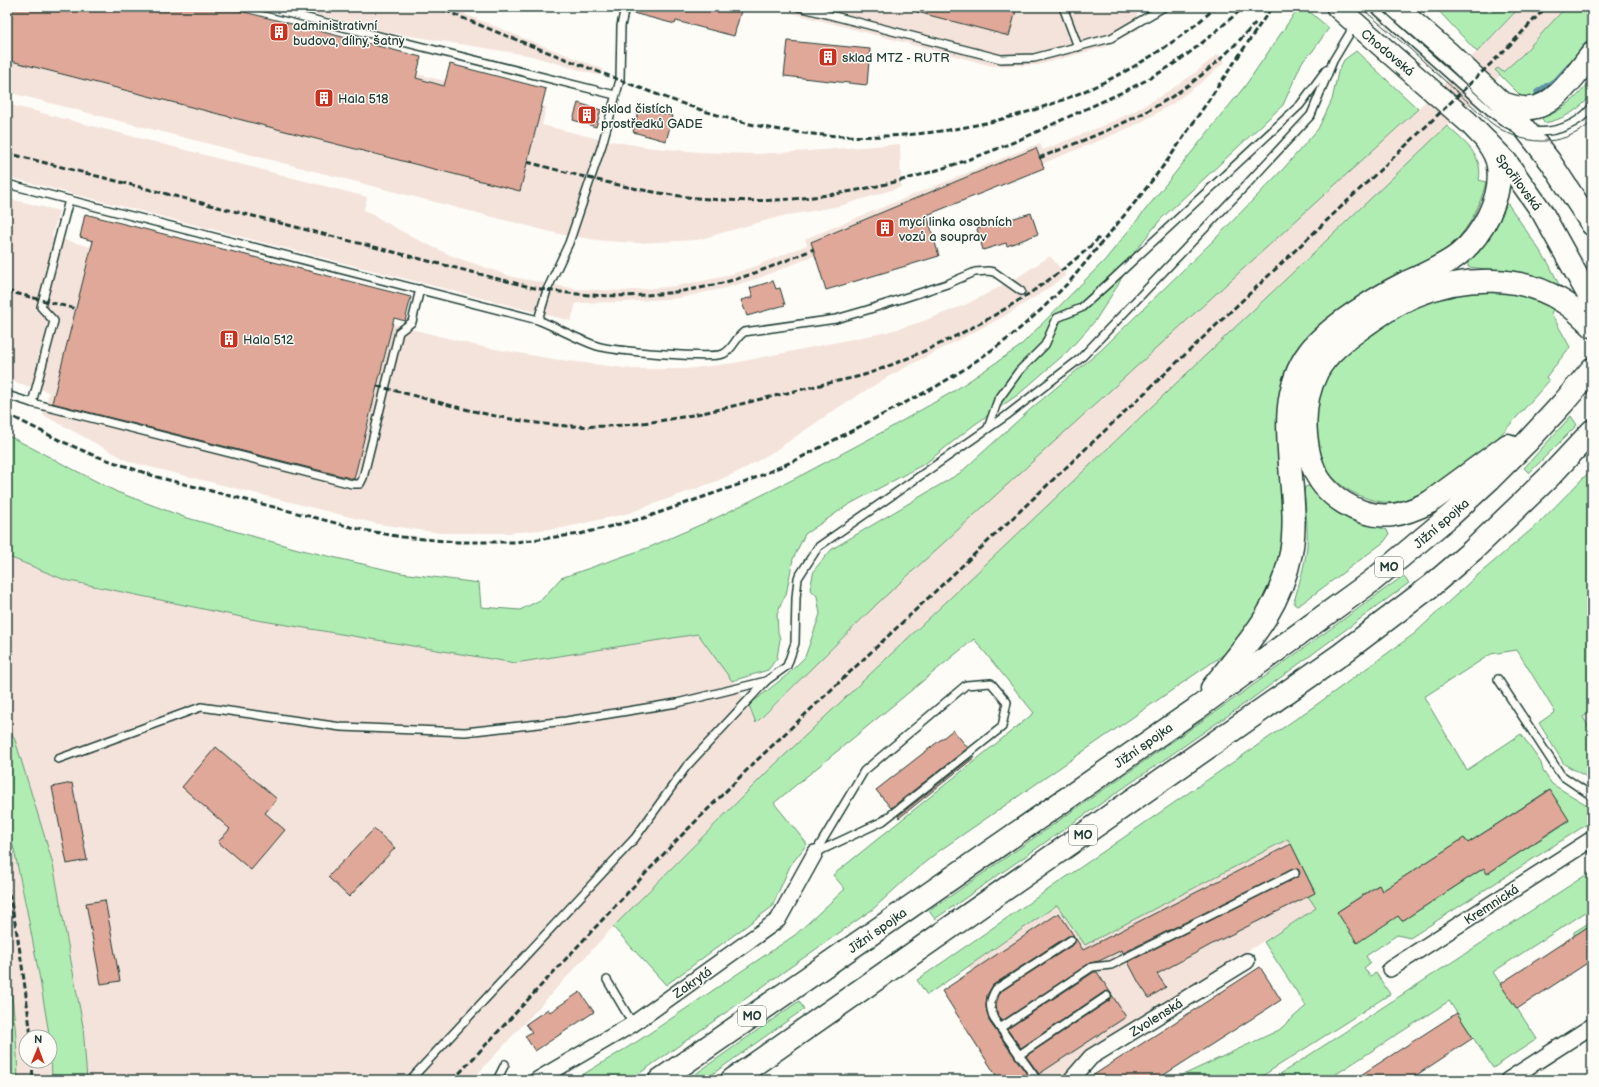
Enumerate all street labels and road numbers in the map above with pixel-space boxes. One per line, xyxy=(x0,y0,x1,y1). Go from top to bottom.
street label: Chodovská xyxy=(1357,26,1417,80)
street label: Spořilovská xyxy=(1492,151,1545,214)
street label: Jižní spojka xyxy=(1411,495,1473,552)
road number: MO xyxy=(1375,557,1403,577)
street label: Jižní spojka xyxy=(1111,720,1176,772)
road number: MO xyxy=(1069,825,1097,845)
street label: Kremnická xyxy=(1461,881,1522,928)
street label: Jižní spojka xyxy=(845,905,910,957)
street label: Zakrytá xyxy=(669,964,715,1003)
street label: Zvolenská xyxy=(1126,995,1186,1041)
road number: MO xyxy=(738,1006,766,1026)

